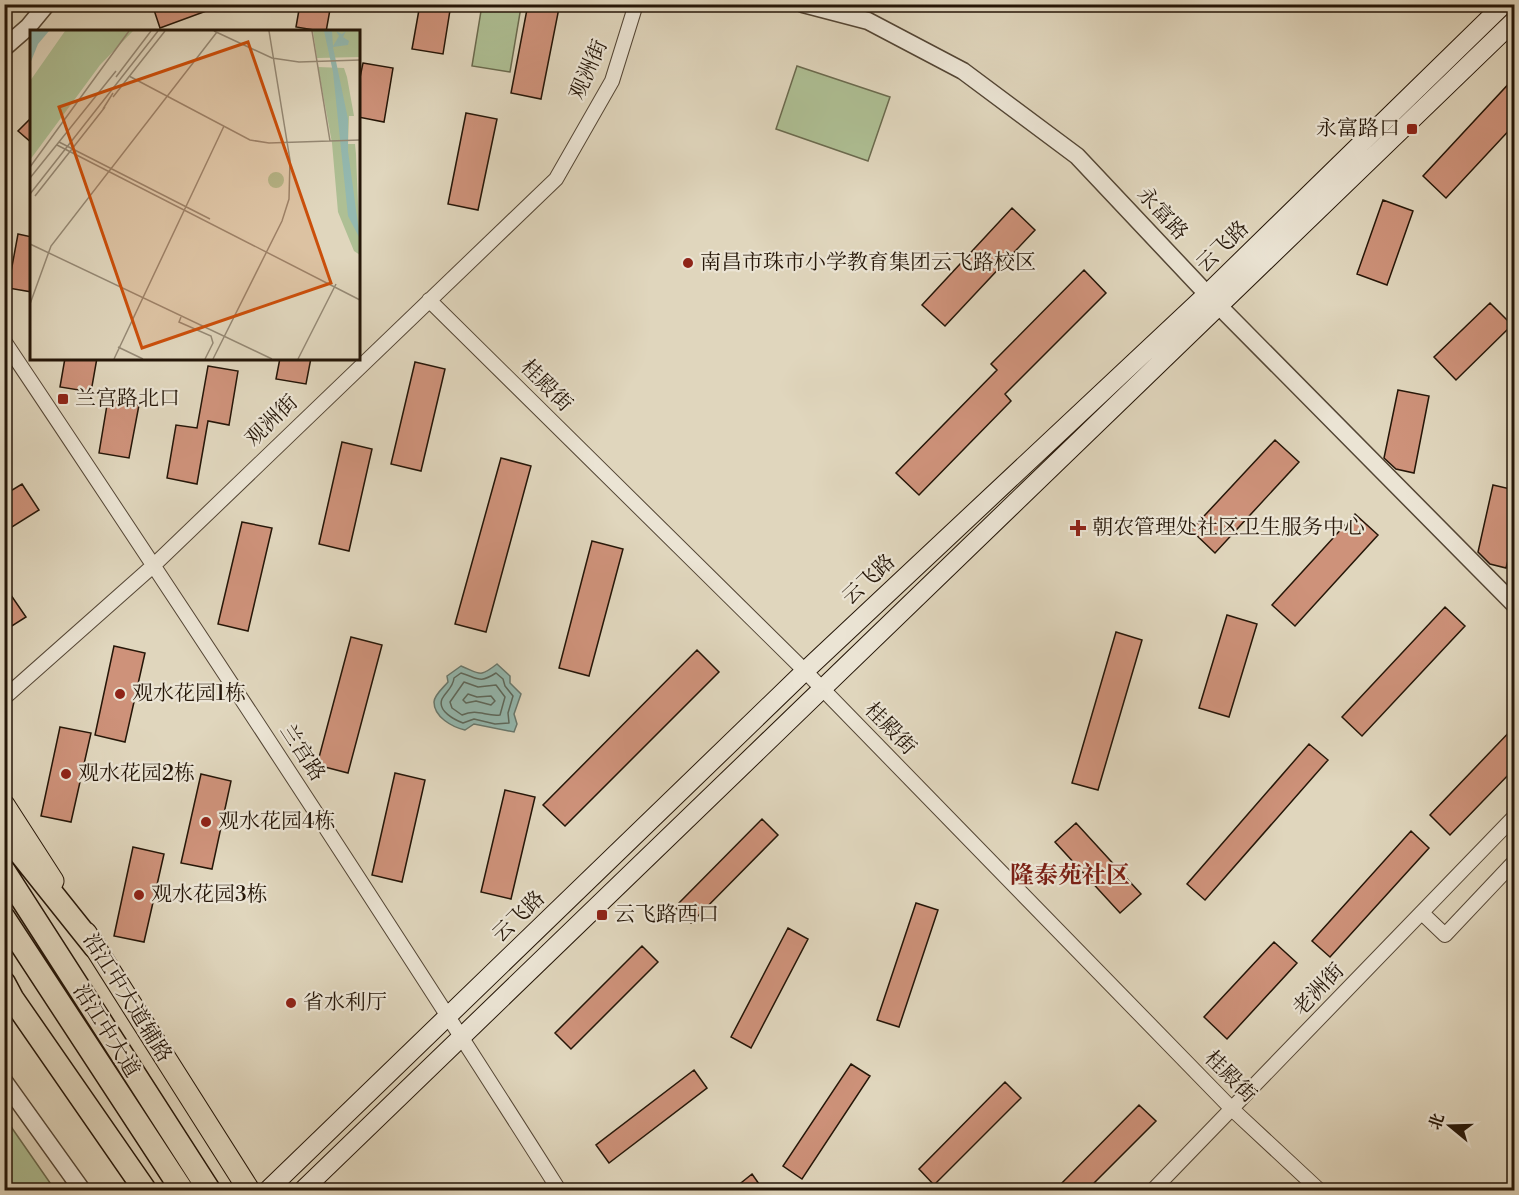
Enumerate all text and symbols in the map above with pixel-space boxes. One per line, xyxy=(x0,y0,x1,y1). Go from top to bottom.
inset map xyxy=(30,30,360,360)
street label: 观洲街 xyxy=(564,36,614,104)
place label: 永富路口 xyxy=(1316,116,1400,142)
marker: 永富路口 xyxy=(1405,122,1419,136)
street label: 永富路 xyxy=(1131,182,1193,246)
street label: 云飞路 xyxy=(1191,216,1255,278)
place label: 南昌市珠市小学教育集团云飞路校区 xyxy=(700,250,1036,276)
marker: 南昌市珠市小学教育集团云飞路校区 xyxy=(681,256,695,270)
street label: 桂殿街 xyxy=(515,355,577,417)
place label: 兰宫路北口 xyxy=(75,386,180,412)
street label: 观洲街 xyxy=(240,390,304,452)
marker: 兰宫路北口 xyxy=(56,392,70,406)
place label: 朝农管理处社区卫生服务中心 xyxy=(1092,515,1365,541)
marker: 朝农管理处社区卫生服务中心 xyxy=(1069,519,1087,537)
street label: 云飞路 xyxy=(837,549,901,611)
place label: 观水花园1栋 xyxy=(132,681,246,707)
marker: 观水花园1栋 xyxy=(113,687,127,701)
street label: 桂殿街 xyxy=(859,697,921,761)
street label: 兰宫路 xyxy=(274,720,330,786)
place label: 观水花园2栋 xyxy=(78,761,195,787)
marker: 观水花园2栋 xyxy=(59,767,73,781)
place label: 观水花园4栋 xyxy=(218,809,336,835)
marker: 观水花园4栋 xyxy=(199,815,213,829)
district label: 隆泰苑社区 xyxy=(1010,861,1130,891)
place label: 观水花园3栋 xyxy=(151,882,268,908)
street label: 云飞路 xyxy=(487,886,551,948)
marker: 观水花园3栋 xyxy=(132,888,146,902)
place label: 云飞路西口 xyxy=(614,902,719,928)
marker: 云飞路西口 xyxy=(595,908,609,922)
street label: 沿江中大道辅路 xyxy=(77,929,177,1067)
street label: 老洲街 xyxy=(1288,958,1350,1022)
street label: 沿江中大道 xyxy=(67,980,145,1082)
place label: 省水利厅 xyxy=(303,990,387,1016)
marker: 省水利厅 xyxy=(284,996,298,1010)
street label: 桂殿街 xyxy=(1199,1046,1261,1108)
north arrow xyxy=(1420,1096,1480,1156)
text: 北 xyxy=(1425,1111,1449,1132)

